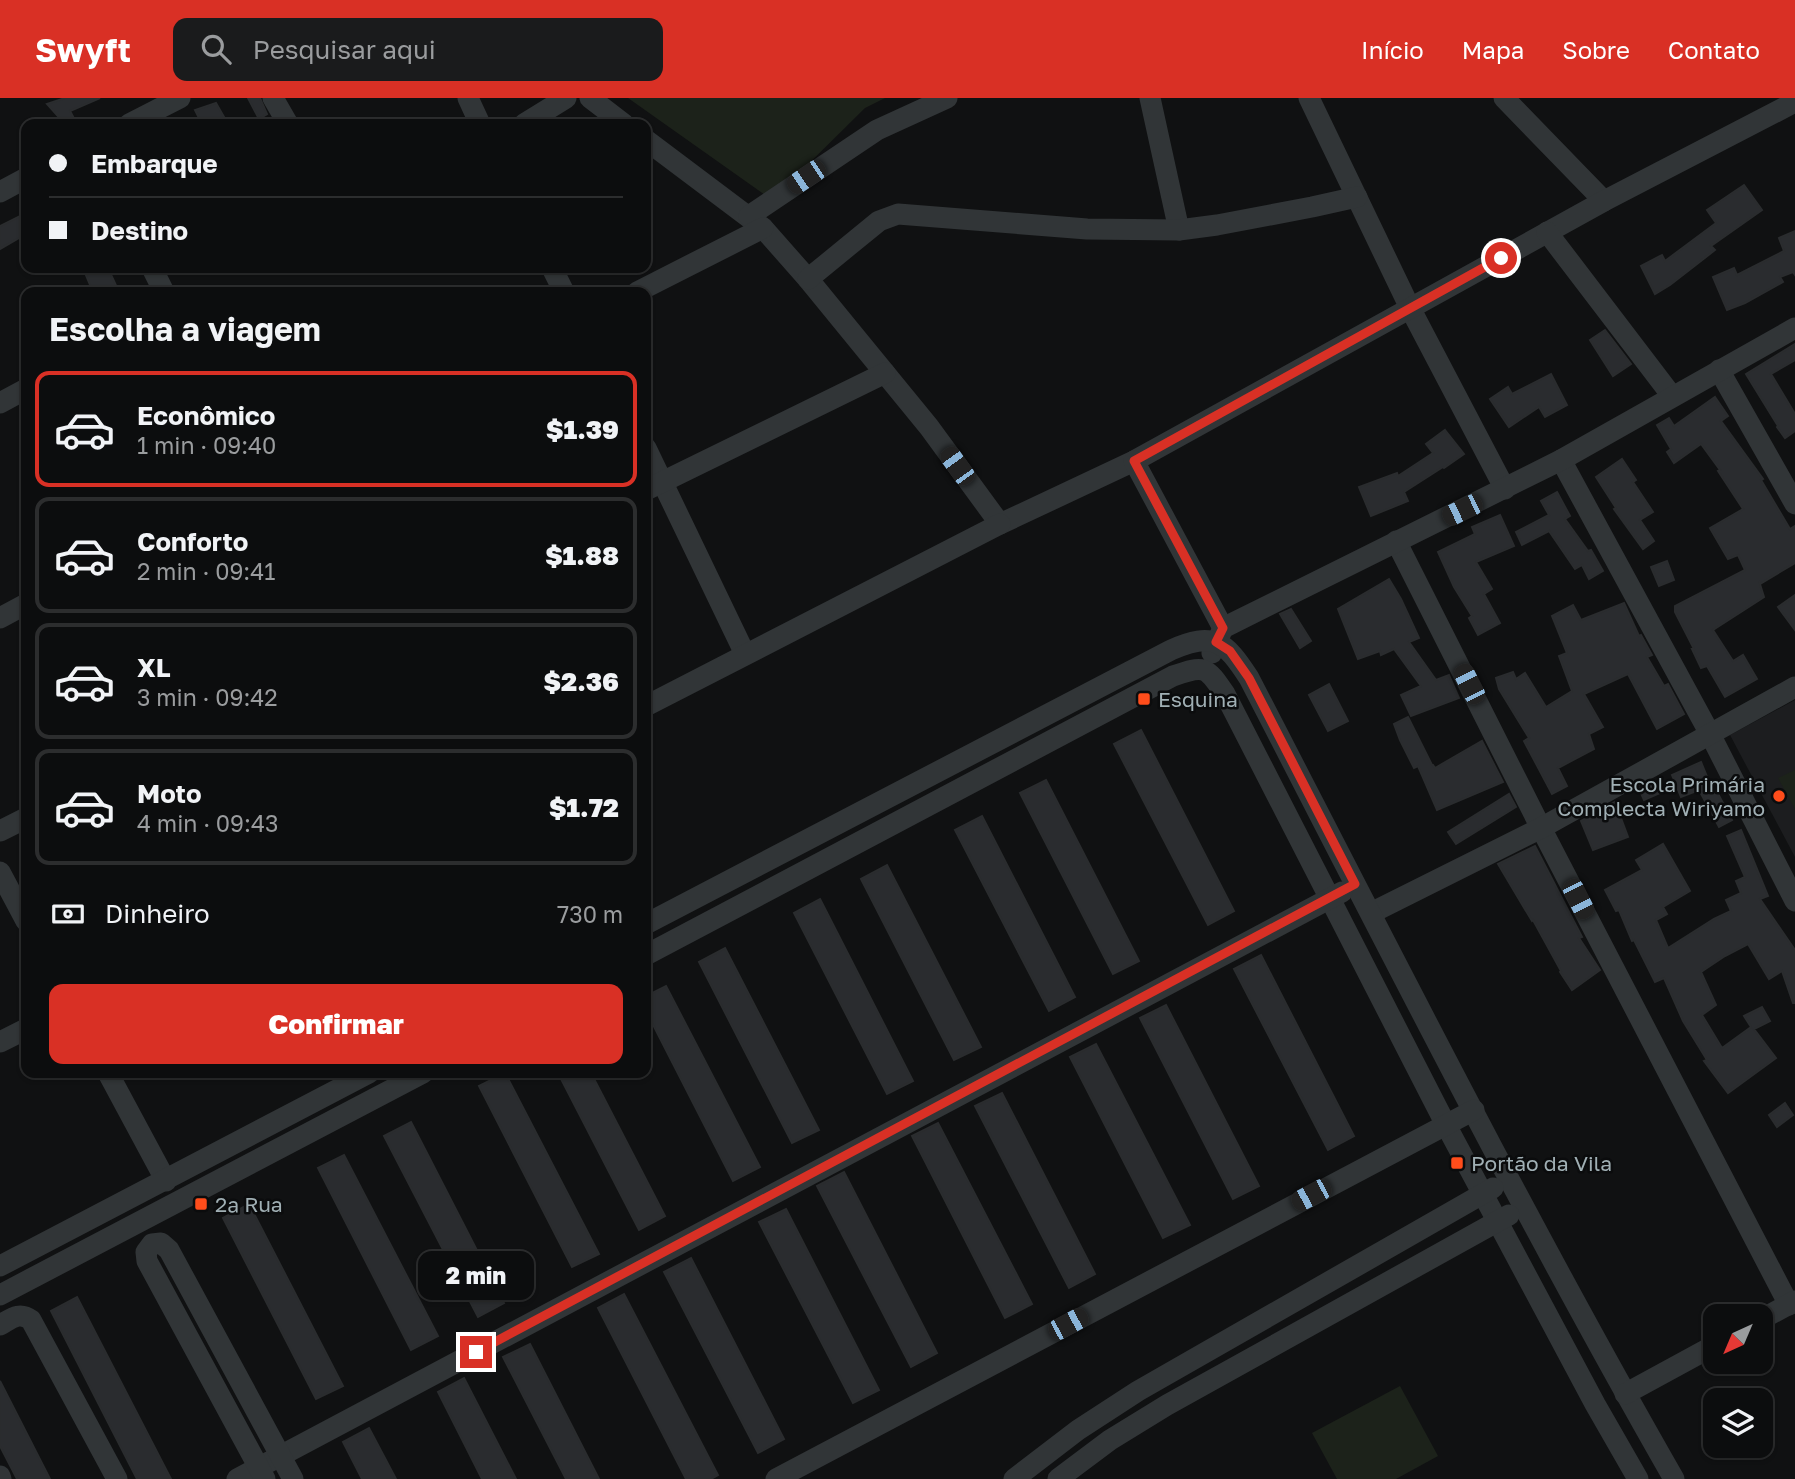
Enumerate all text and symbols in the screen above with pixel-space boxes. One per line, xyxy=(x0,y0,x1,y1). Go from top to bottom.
search box xyxy=(173,18,663,81)
text: Swyft xyxy=(35,30,131,69)
icon: search xyxy=(197,30,235,68)
text: Pesquisar aqui xyxy=(253,34,436,65)
text: Início xyxy=(1361,35,1424,64)
text: Mapa xyxy=(1462,35,1524,64)
text: Sobre xyxy=(1562,35,1630,64)
text: Contato xyxy=(1668,35,1760,64)
text: Embarque xyxy=(91,148,218,179)
car xyxy=(783,157,830,197)
text: Destino xyxy=(91,215,188,246)
route start xyxy=(1485,242,1517,274)
text: Escolha a viagem xyxy=(49,310,321,348)
icon: car xyxy=(53,398,116,461)
text: Econômico xyxy=(137,400,275,431)
text: $1.39 xyxy=(546,414,619,445)
text: 1 min · 09:40 xyxy=(137,431,276,459)
car xyxy=(937,443,978,489)
car xyxy=(1439,491,1486,529)
icon: car xyxy=(53,524,116,587)
text: Conforto xyxy=(137,526,248,557)
text: $1.88 xyxy=(545,540,619,571)
text: 2 min · 09:41 xyxy=(137,557,275,585)
icon: car xyxy=(53,650,116,713)
text: XL xyxy=(137,652,171,683)
car xyxy=(1451,661,1488,707)
text: $2.36 xyxy=(544,666,619,697)
text: 3 min · 09:42 xyxy=(137,683,278,711)
place label: Esquina xyxy=(1158,686,1238,712)
marker: Esquina xyxy=(1136,691,1152,707)
place label: Escola Primária Complecta Wiriyamo xyxy=(1557,771,1765,821)
icon: car xyxy=(53,776,116,839)
text: Moto xyxy=(137,778,202,809)
marker: Escola Primária Complecta Wiriyamo xyxy=(1771,788,1787,804)
text: $1.72 xyxy=(549,792,619,823)
text: 4 min · 09:43 xyxy=(137,809,278,837)
car xyxy=(1560,876,1597,922)
icon: cash xyxy=(49,895,87,933)
text: Dinheiro xyxy=(105,898,210,929)
text: 730 m xyxy=(557,900,623,928)
button: Confirmar xyxy=(49,984,623,1064)
place label: Portão da Vila xyxy=(1471,1150,1612,1176)
marker: Portão da Vila xyxy=(1449,1155,1465,1171)
car xyxy=(1288,1176,1335,1214)
place label: 2ª Rua xyxy=(215,1191,283,1217)
marker: 2ª Rua xyxy=(193,1196,209,1212)
callout: 2 min xyxy=(418,1250,534,1300)
text: 2 min xyxy=(446,1261,506,1289)
north arrow xyxy=(1703,1304,1773,1374)
map controls xyxy=(1703,1304,1773,1458)
car xyxy=(1045,1305,1092,1343)
route end xyxy=(460,1336,492,1368)
button: layers xyxy=(1703,1388,1773,1458)

